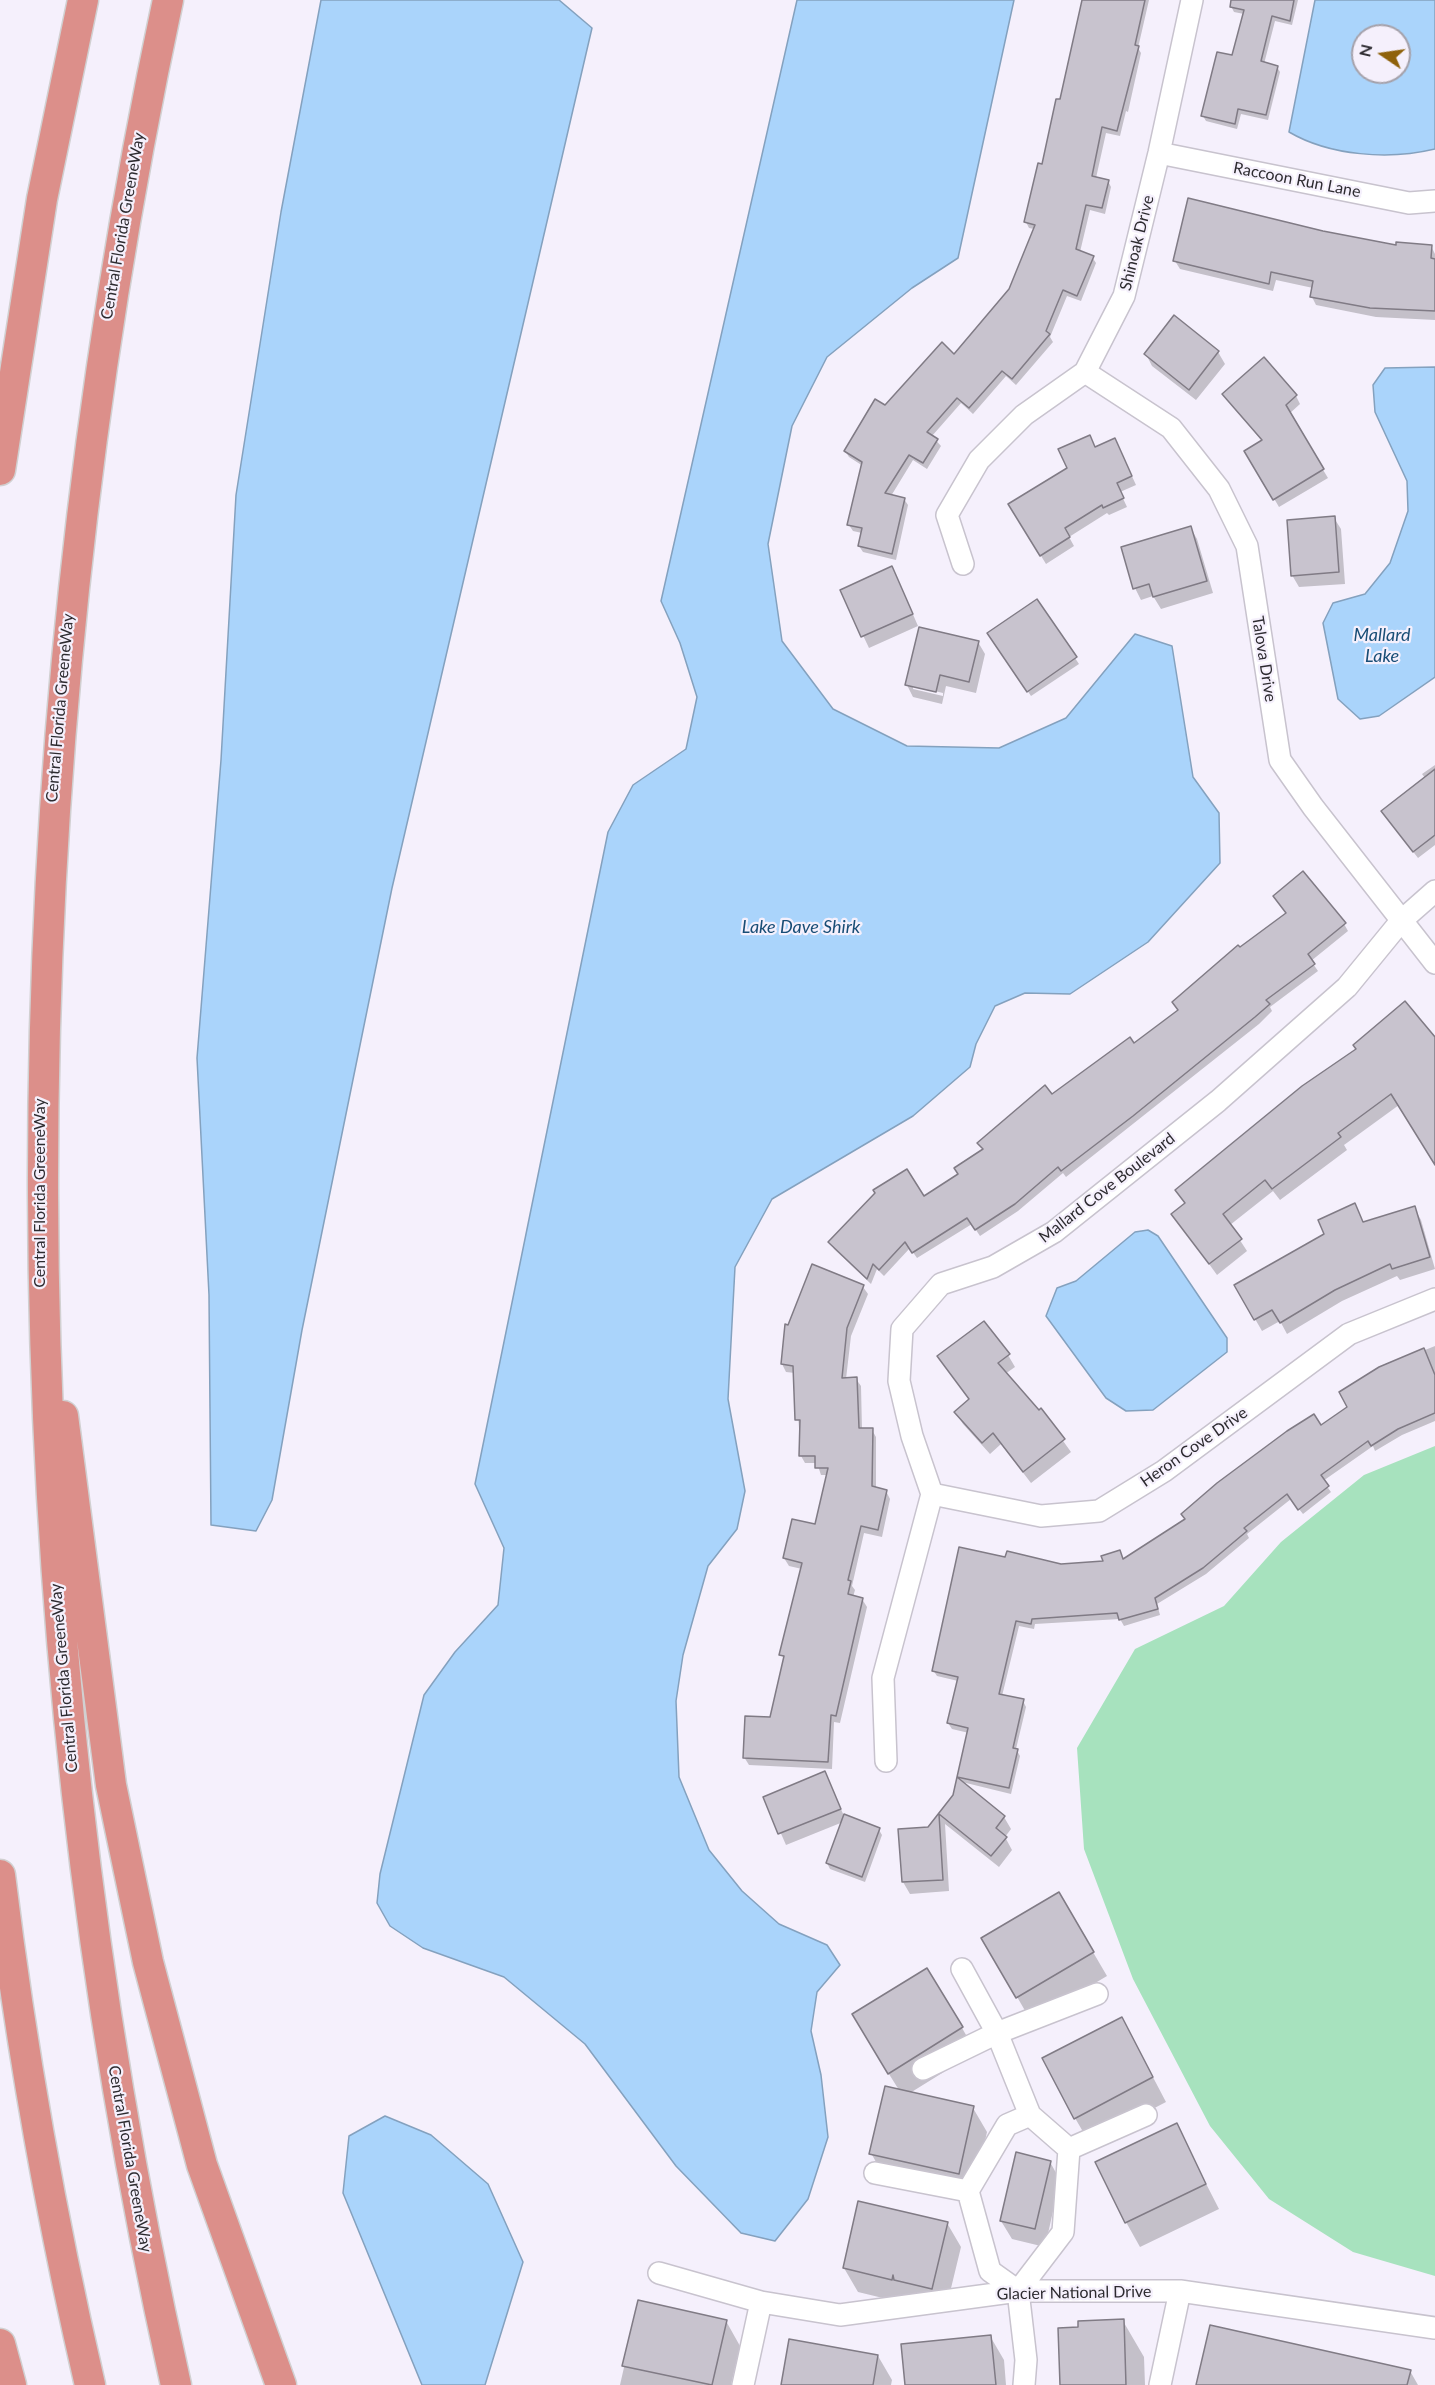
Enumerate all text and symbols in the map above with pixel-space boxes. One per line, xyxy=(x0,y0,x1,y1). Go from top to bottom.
north arrow xyxy=(1351,24,1411,84)
text: N xyxy=(1354,42,1376,58)
street label: Central Florida GreeneWay xyxy=(97,131,149,321)
street label: Raccoon Run Lane xyxy=(1232,158,1362,202)
street label: Shinoak Drive xyxy=(1116,193,1158,293)
street label: Central Florida GreeneWay xyxy=(42,613,78,803)
street label: Talova Drive xyxy=(1248,615,1280,703)
water label: Mallard Lake xyxy=(1353,624,1411,666)
water label: Lake Dave Shirk xyxy=(742,916,860,938)
street label: Central Florida GreeneWay xyxy=(30,1098,50,1288)
street label: Mallard Cove Boulevard xyxy=(1035,1129,1179,1247)
street label: Heron Cove Drive xyxy=(1137,1403,1251,1491)
street label: Central Florida GreeneWay xyxy=(46,1583,82,1773)
street label: Central Florida GreeneWay xyxy=(104,2064,156,2254)
street label: Glacier National Drive xyxy=(996,2282,1152,2304)

